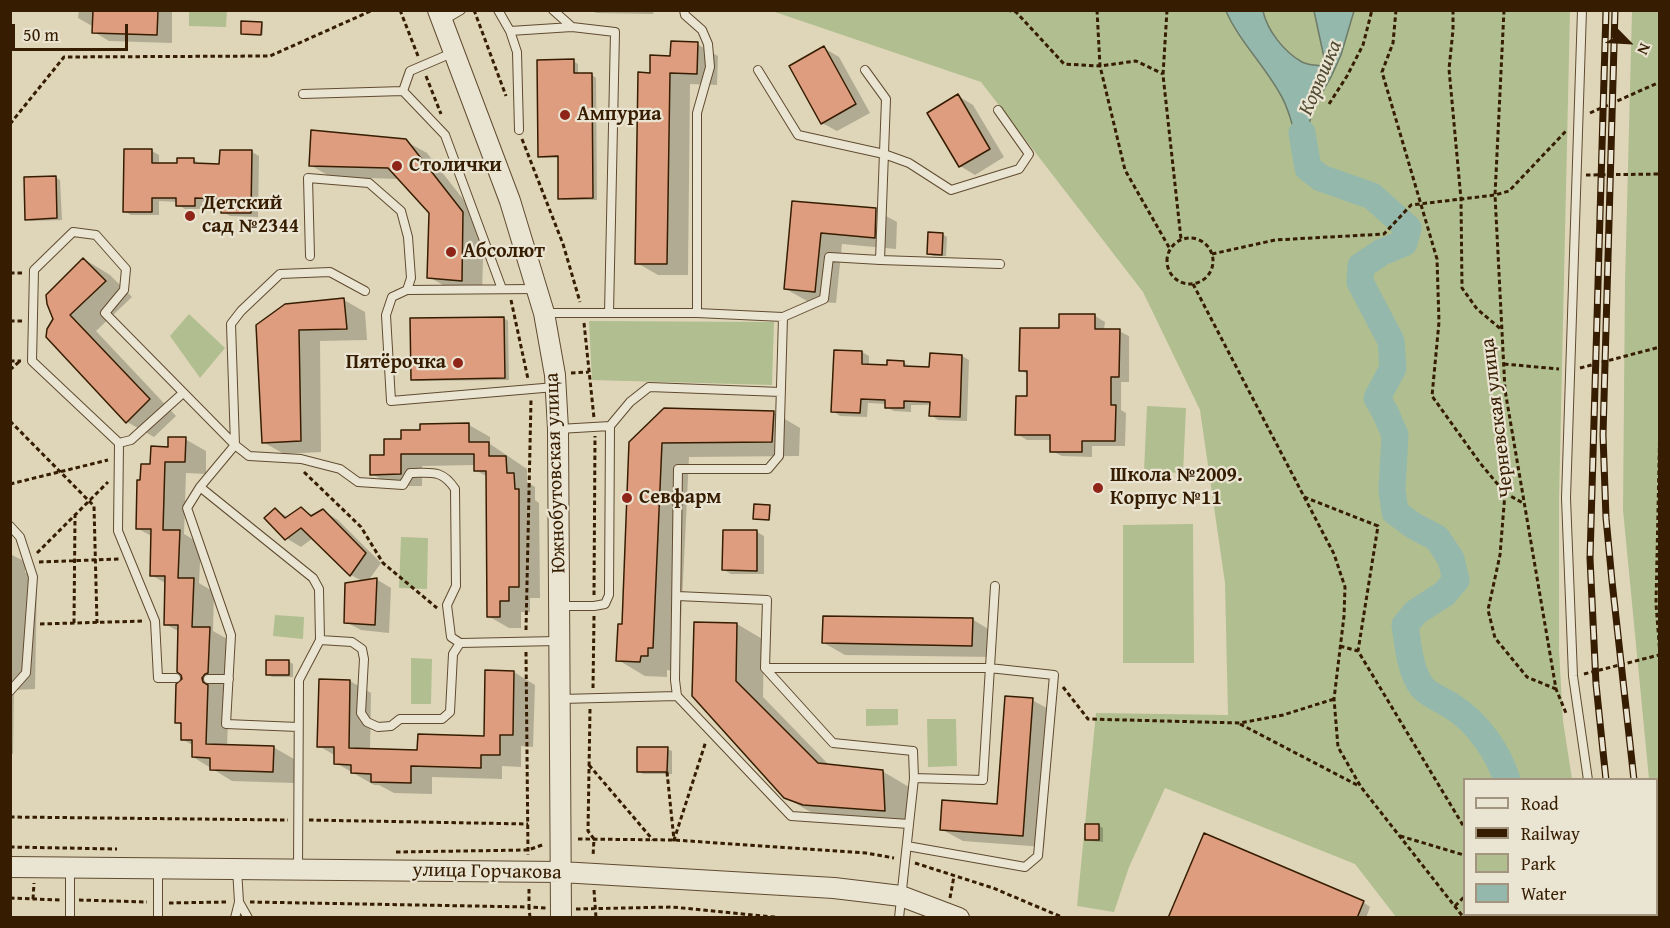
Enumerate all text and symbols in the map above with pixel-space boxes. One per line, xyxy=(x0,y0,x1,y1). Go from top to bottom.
scale bar xyxy=(15,12,130,50)
north arrow xyxy=(1598,12,1658,72)
text: 50 m xyxy=(23,21,59,48)
water label: Корюшка xyxy=(1294,37,1348,119)
text: N xyxy=(1631,40,1658,59)
place label: Ампуриа xyxy=(577,103,661,127)
marker: Ампуриа xyxy=(558,108,572,122)
place label: Столички xyxy=(409,154,502,178)
marker: Столички xyxy=(390,159,404,173)
place label: Детский сад №2344 xyxy=(202,192,299,239)
marker: Детский сад №2344 xyxy=(183,209,197,223)
place label: Абсолют xyxy=(463,240,545,264)
marker: Абсолют xyxy=(444,245,458,259)
street label: Черневская улица xyxy=(1476,337,1520,499)
place label: Пятёрочка xyxy=(346,351,446,375)
marker: Пятёрочка xyxy=(451,356,465,370)
street label: Южнобутовская улица xyxy=(541,372,571,574)
place label: Школа №2009. Корпус №11 xyxy=(1110,464,1243,511)
marker: Школа №2009. Корпус №11 xyxy=(1091,481,1105,495)
place label: Севфарм xyxy=(639,486,721,510)
marker: Севфарм xyxy=(620,491,634,505)
legend xyxy=(1463,778,1658,916)
text: Road xyxy=(1521,790,1559,817)
text: Railway xyxy=(1521,820,1580,847)
text: Park xyxy=(1521,850,1556,877)
street label: улица Горчакова xyxy=(412,859,562,885)
text: Water xyxy=(1521,880,1566,907)

